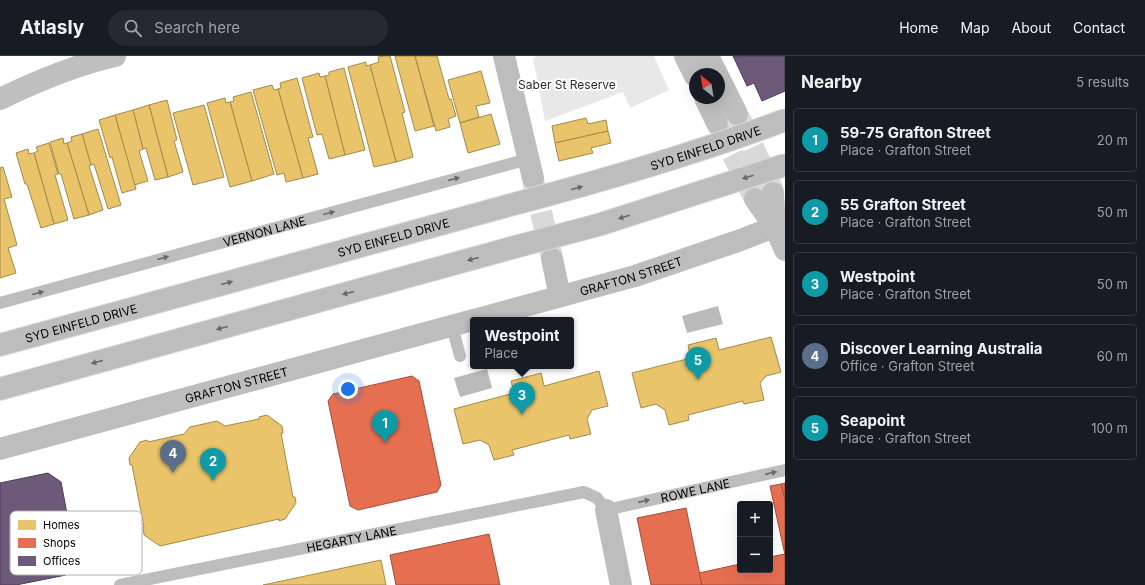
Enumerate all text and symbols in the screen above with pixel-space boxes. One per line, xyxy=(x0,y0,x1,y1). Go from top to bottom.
search box xyxy=(108,10,388,46)
text: Atlasly xyxy=(20,16,84,39)
icon: search xyxy=(122,17,144,39)
text: Search here xyxy=(154,18,240,37)
text: Home xyxy=(899,19,938,36)
text: Map xyxy=(960,19,990,36)
text: About xyxy=(1012,19,1051,36)
text: Contact xyxy=(1073,19,1125,36)
north arrow xyxy=(689,68,725,104)
text: Nearby xyxy=(801,72,862,92)
text: 5 results xyxy=(1076,74,1129,90)
park label: Saber St Reserve xyxy=(518,77,616,92)
street label: SYD EINFELD DRIVE xyxy=(648,122,763,173)
text: 59-75 Grafton Street xyxy=(840,123,991,142)
text: 1 xyxy=(812,132,818,148)
text: 20 m xyxy=(1097,132,1128,148)
text: Place · Grafton Street xyxy=(840,142,971,158)
one-way arrow xyxy=(742,174,754,180)
one-way arrow xyxy=(449,176,461,182)
one-way arrow xyxy=(571,185,583,191)
text: 55 Grafton Street xyxy=(840,195,966,214)
text: 2 xyxy=(811,204,819,220)
text: 50 m xyxy=(1097,204,1128,220)
one-way arrow xyxy=(323,210,335,216)
street label: VERNON LANE xyxy=(221,212,307,249)
one-way arrow xyxy=(618,214,630,220)
text: Place · Grafton Street xyxy=(840,214,971,230)
street label: SYD EINFELD DRIVE xyxy=(336,215,451,260)
street label: GRAFTON STREET xyxy=(578,253,684,298)
one-way arrow xyxy=(157,255,169,261)
one-way arrow xyxy=(467,256,479,262)
text: Westpoint xyxy=(840,267,915,286)
text: 3 xyxy=(811,276,819,292)
text: 50 m xyxy=(1097,276,1128,292)
one-way arrow xyxy=(221,280,233,286)
text: Place · Grafton Street xyxy=(840,286,971,302)
one-way arrow xyxy=(32,290,44,296)
one-way arrow xyxy=(342,290,354,296)
street label: SYD EINFELD DRIVE xyxy=(23,300,139,345)
popup xyxy=(470,317,574,369)
one-way arrow xyxy=(216,325,228,331)
text: Westpoint xyxy=(484,326,560,345)
text: Discover Learning Australia xyxy=(840,339,1043,358)
text: Place xyxy=(484,345,518,361)
pin: 5 xyxy=(685,347,711,380)
text: 4 xyxy=(811,348,819,364)
text: 60 m xyxy=(1097,348,1128,364)
text: Office · Grafton Street xyxy=(840,358,974,374)
one-way arrow xyxy=(91,359,103,365)
street label: GRAFTON STREET xyxy=(183,363,290,406)
your location xyxy=(338,379,358,399)
pin: 3 xyxy=(509,382,535,415)
pin: 1 xyxy=(372,410,398,443)
text: Seapoint xyxy=(840,411,905,430)
text: 5 xyxy=(811,420,819,436)
text: 100 m xyxy=(1091,420,1128,436)
text: Place · Grafton Street xyxy=(840,430,971,446)
pin: 4 xyxy=(160,440,186,473)
pin: 2 xyxy=(200,448,226,481)
one-way arrow xyxy=(765,469,777,475)
street label: ROWE LANE xyxy=(659,475,731,505)
one-way arrow xyxy=(638,498,650,504)
map controls xyxy=(737,501,773,573)
button: + xyxy=(737,501,773,537)
legend xyxy=(10,511,142,575)
text: Homes xyxy=(43,518,80,532)
street label: HEGARTY LANE xyxy=(305,522,398,555)
text: Shops xyxy=(43,536,76,550)
button: − xyxy=(737,537,773,573)
text: Offices xyxy=(43,554,80,568)

